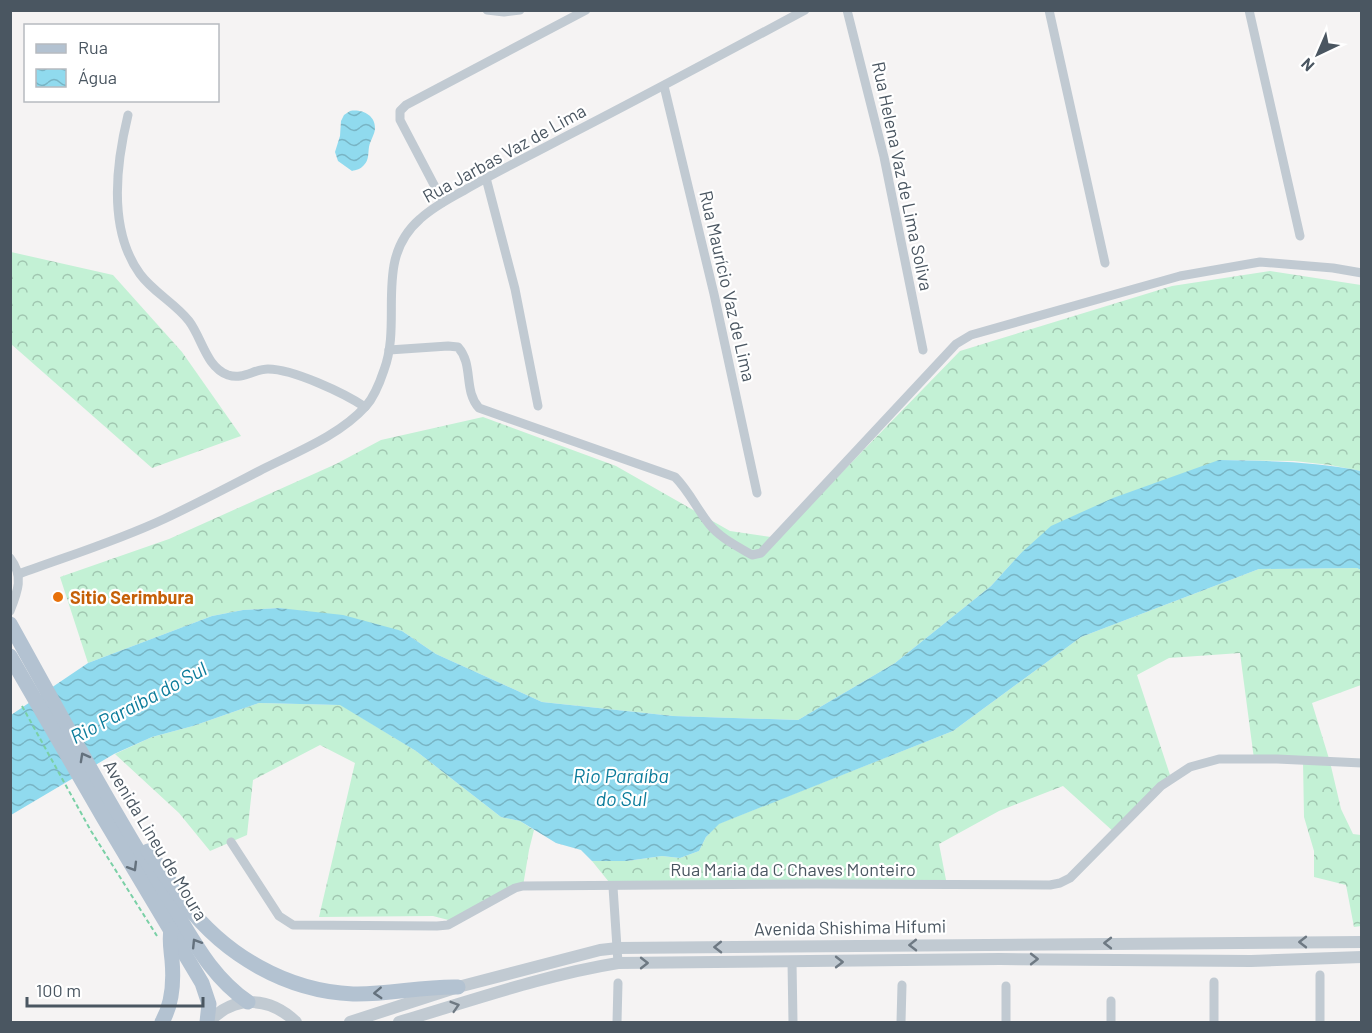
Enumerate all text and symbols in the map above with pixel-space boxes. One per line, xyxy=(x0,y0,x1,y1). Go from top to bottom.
legend xyxy=(24,24,219,102)
north arrow xyxy=(1288,24,1348,84)
text: Rua xyxy=(78,36,108,58)
text: N xyxy=(1297,55,1318,76)
street label: Rua Helena Vaz de Lima Soliva xyxy=(868,59,938,293)
text: Água xyxy=(78,66,117,88)
street label: Rua Jarbas Vaz de Lima xyxy=(418,99,590,207)
street label: Rua Maurício Vaz de Lima xyxy=(695,188,761,384)
place label: Sitio Serimbura xyxy=(70,586,194,608)
marker: Sitio Serimbura xyxy=(51,590,65,604)
water label: Rio Paraíba do Sul xyxy=(66,656,211,748)
one-way arrow xyxy=(80,753,91,763)
street label: Avenida Lineu de Moura xyxy=(99,756,213,924)
water label: Rio Paraíba do Sul xyxy=(573,763,669,810)
street label: Rua Maria da C Chaves Monteiro xyxy=(670,858,916,880)
one-way arrow xyxy=(126,861,138,871)
street label: Avenida Shishima Hifumi xyxy=(754,914,946,940)
one-way arrow xyxy=(1299,936,1308,948)
one-way arrow xyxy=(1104,937,1113,949)
one-way arrow xyxy=(909,938,918,951)
one-way arrow xyxy=(191,939,203,949)
one-way arrow xyxy=(714,940,723,953)
one-way arrow xyxy=(1030,953,1039,965)
one-way arrow xyxy=(835,956,844,968)
one-way arrow xyxy=(640,957,649,969)
scale bar xyxy=(27,970,202,1008)
text: 100 m xyxy=(36,979,81,1001)
one-way arrow xyxy=(374,986,383,999)
one-way arrow xyxy=(449,1001,460,1013)

